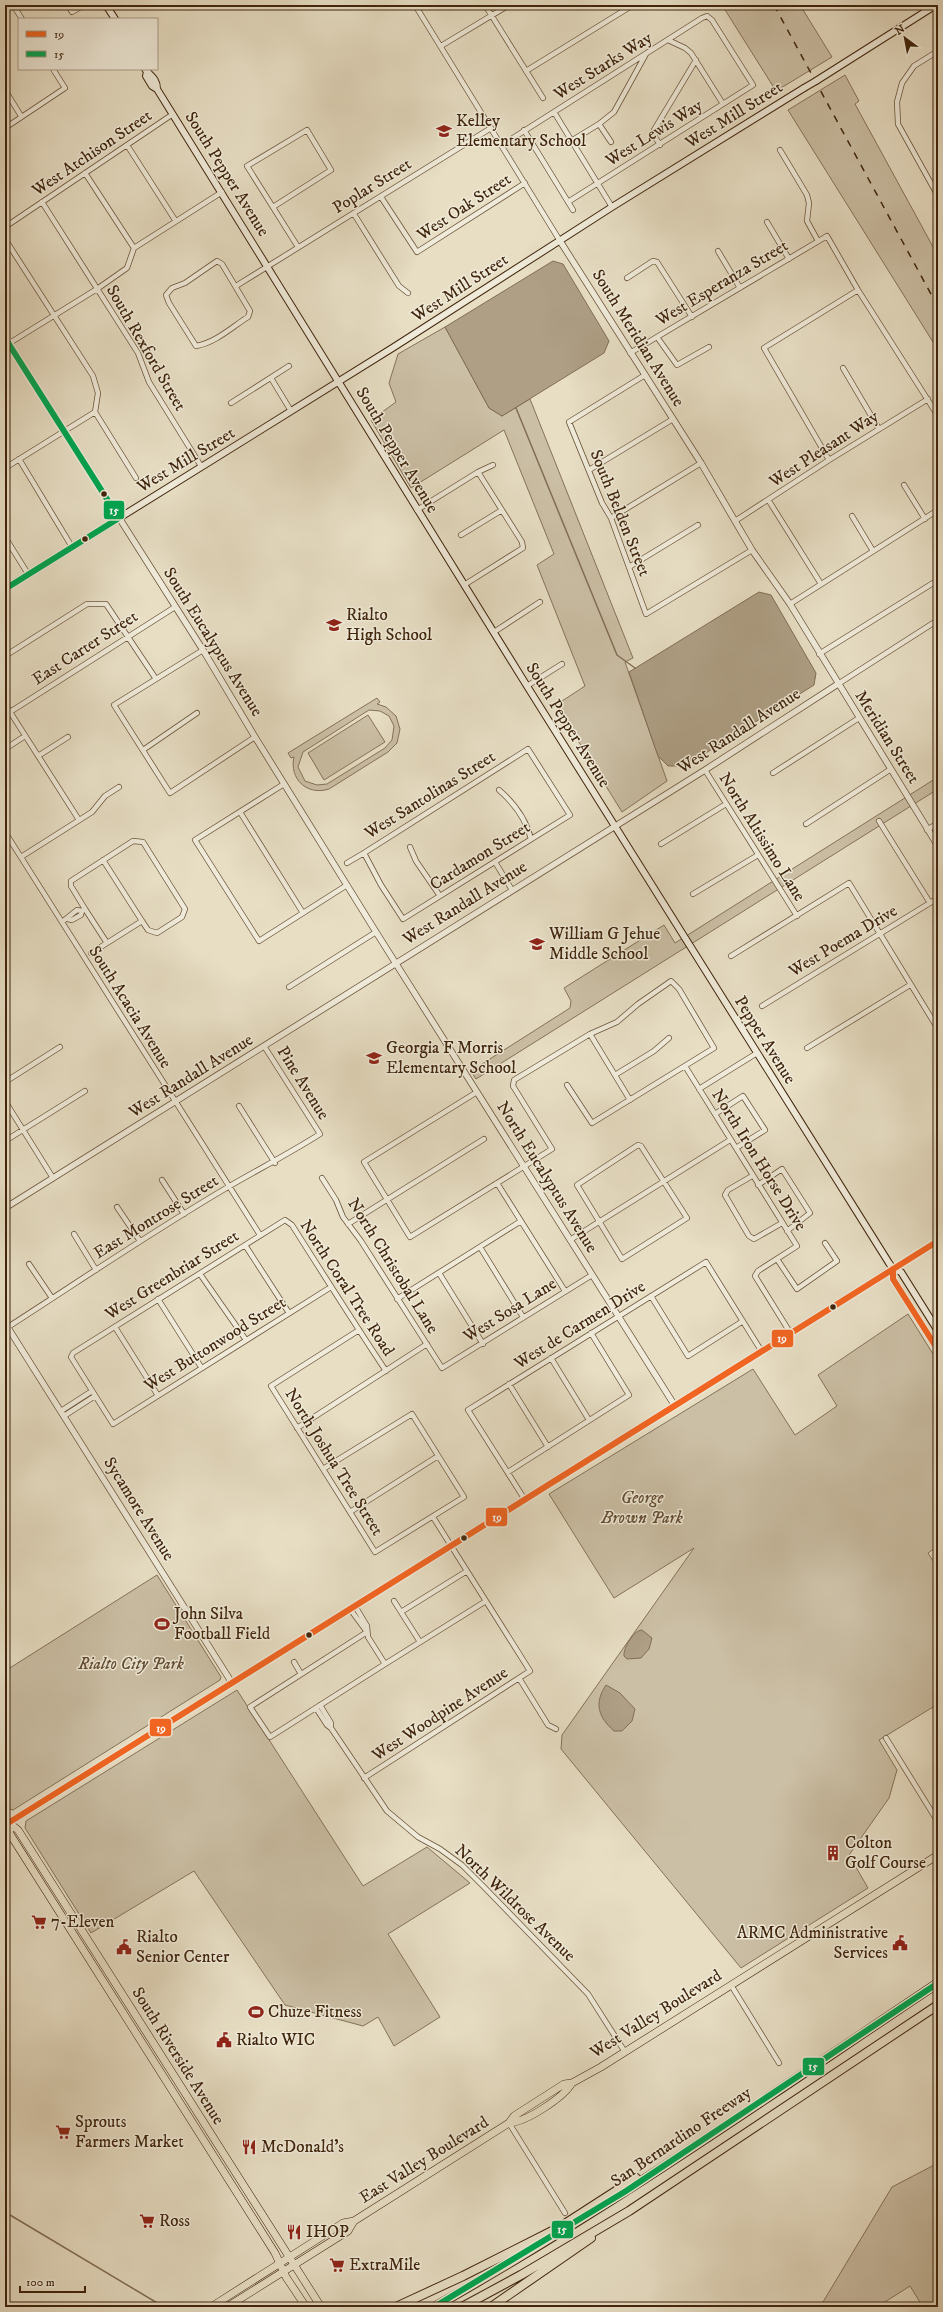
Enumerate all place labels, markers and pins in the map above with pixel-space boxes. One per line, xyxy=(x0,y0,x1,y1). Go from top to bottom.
place label: Kelley Elementary School xyxy=(456,110,586,152)
school or university icon: Kelley Elementary School xyxy=(435,122,453,140)
unlabelled marker xyxy=(99,489,109,499)
unlabelled marker xyxy=(80,534,90,544)
place label: Rialto High School xyxy=(346,604,432,646)
school or university icon: Rialto High School xyxy=(325,616,343,634)
place label: William G Jehue Middle School xyxy=(548,923,660,965)
school or university icon: William G Jehue Middle School xyxy=(528,935,546,953)
place label: Georgia F Morris Elementary School xyxy=(386,1037,516,1079)
school or university icon: Georgia F Morris Elementary School xyxy=(365,1049,383,1067)
unlabelled marker xyxy=(828,1302,838,1312)
unlabelled marker xyxy=(459,1533,469,1543)
place label: John Silva Football Field xyxy=(172,1603,271,1645)
sports icon: John Silva Football Field xyxy=(153,1615,171,1633)
unlabelled marker xyxy=(304,1630,314,1640)
place label: Colton Golf Course xyxy=(845,1832,926,1874)
building icon: Colton Golf Course xyxy=(824,1844,842,1862)
place label: 7-Eleven xyxy=(51,1911,114,1933)
supermarket icon: 7-Eleven xyxy=(30,1913,48,1931)
place label: ARMC Administrative Services xyxy=(737,1922,888,1964)
place label: Rialto Senior Center xyxy=(136,1926,230,1968)
public building icon: ARMC Administrative Services xyxy=(891,1934,909,1952)
public building icon: Rialto Senior Center xyxy=(115,1938,133,1956)
place label: Chuze Fitness xyxy=(268,2001,362,2023)
sports icon: Chuze Fitness xyxy=(247,2003,265,2021)
place label: Rialto WIC xyxy=(236,2029,315,2051)
public building icon: Rialto WIC xyxy=(215,2031,233,2049)
place label: Sprouts Farmers Market xyxy=(75,2111,184,2153)
supermarket icon: Sprouts Farmers Market xyxy=(54,2123,72,2141)
place label: McDonald's xyxy=(261,2136,344,2158)
restaurant icon: McDonald's xyxy=(240,2138,258,2156)
place label: Ross xyxy=(159,2210,190,2232)
supermarket icon: Ross xyxy=(138,2212,156,2230)
place label: IHOP xyxy=(306,2221,349,2243)
restaurant icon: IHOP xyxy=(285,2223,303,2241)
place label: ExtraMile xyxy=(349,2254,420,2276)
supermarket icon: ExtraMile xyxy=(328,2256,346,2274)

